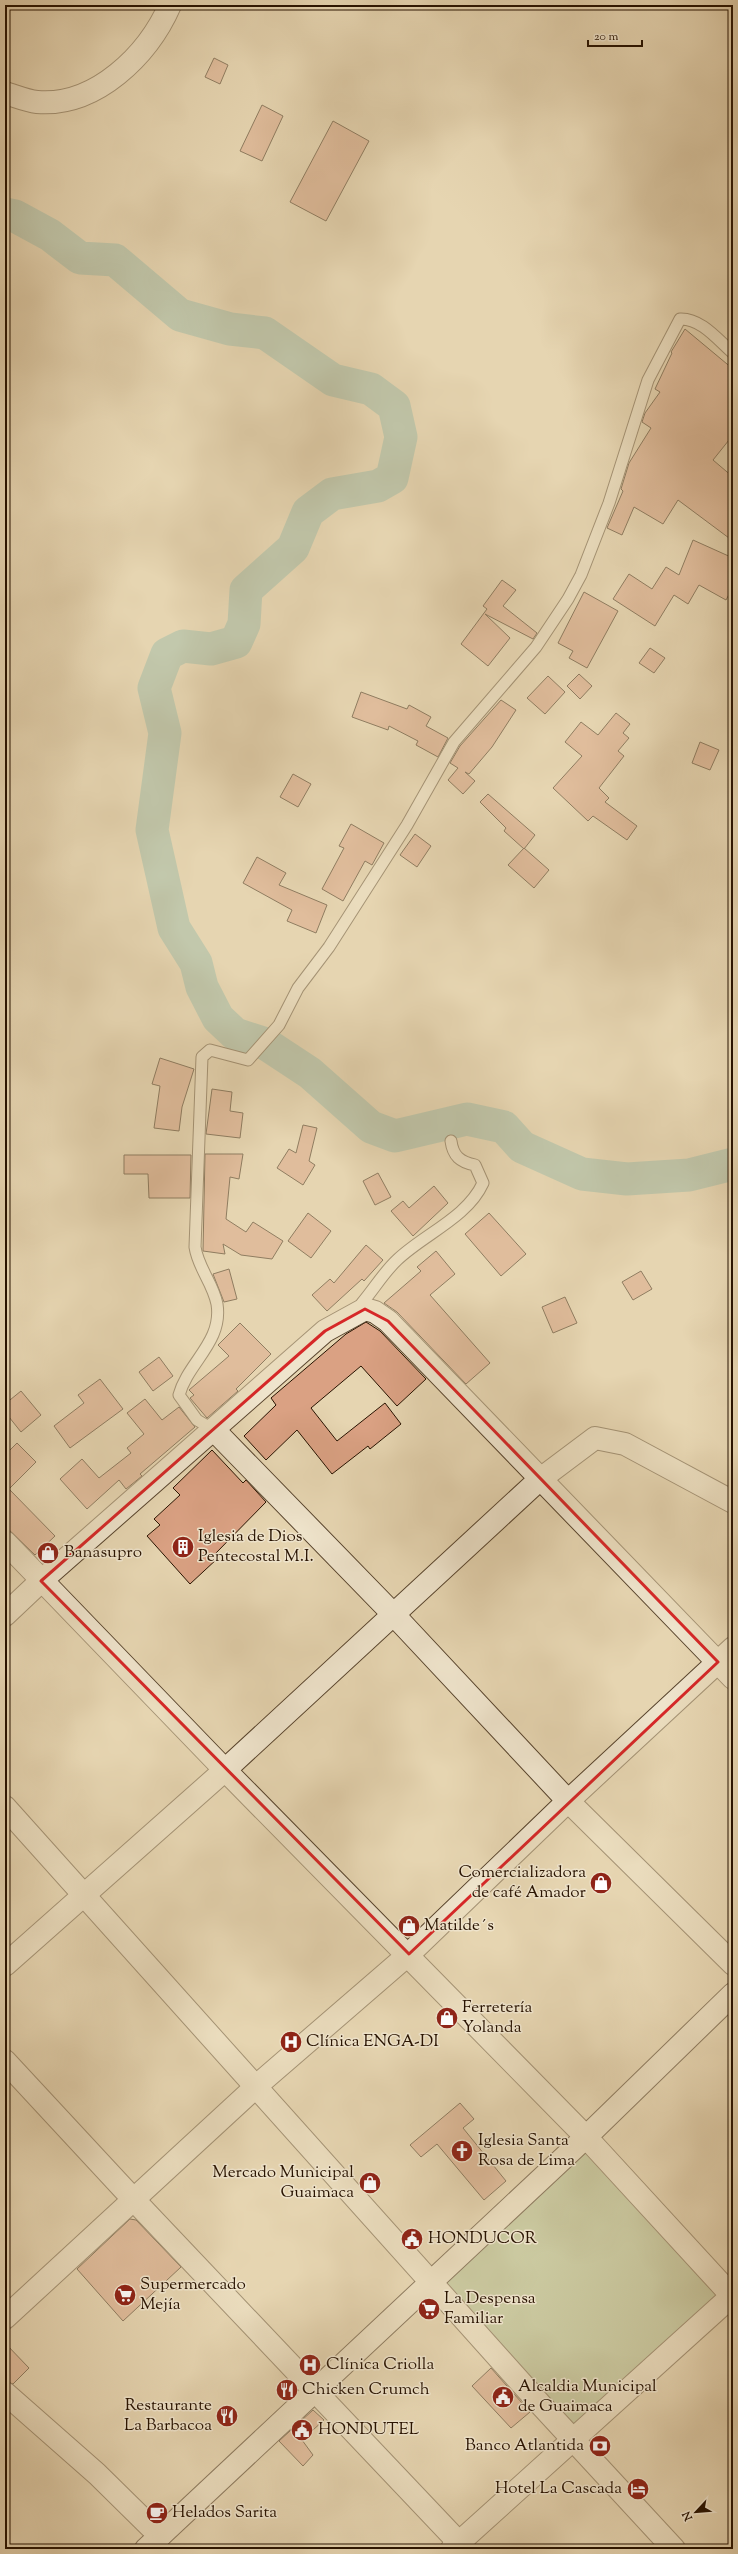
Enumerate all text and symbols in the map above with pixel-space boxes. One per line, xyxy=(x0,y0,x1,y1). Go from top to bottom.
scale bar xyxy=(588,22,642,48)
text: 20 m xyxy=(594,28,619,46)
place label: Iglesia de Dios Pentecostal M.I. xyxy=(198,1525,314,1569)
building icon: Iglesia de Dios Pentecostal M.I. xyxy=(170,1534,196,1560)
shop icon: Banasupro xyxy=(35,1540,61,1566)
place label: Banasupro xyxy=(64,1541,142,1565)
place label: Comercializadora de café Amador xyxy=(458,1861,587,1905)
shop icon: Comercializadora de café Amador xyxy=(588,1870,614,1896)
shop icon: Matilde´s xyxy=(396,1913,422,1939)
place label: Matilde´s xyxy=(424,1914,494,1938)
place label: Ferretería Yolanda xyxy=(462,1996,533,2040)
shop icon: Ferretería Yolanda xyxy=(434,2005,460,2031)
hospital icon: Clínica ENGA-DI xyxy=(278,2029,304,2055)
place label: Clínica ENGA-DI xyxy=(306,2030,439,2054)
place label: Iglesia Santa Rosa de Lima xyxy=(478,2129,575,2173)
church icon: Iglesia Santa Rosa de Lima xyxy=(449,2138,475,2164)
place label: Mercado Municipal Guaimaca xyxy=(212,2161,354,2205)
shop icon: Mercado Municipal Guaimaca xyxy=(357,2170,383,2196)
public building icon: HONDUCOR xyxy=(399,2226,425,2252)
place label: HONDUCOR xyxy=(428,2227,538,2251)
place label: Supermercado Mejía xyxy=(140,2273,246,2317)
supermarket icon: Supermercado Mejía xyxy=(112,2282,138,2308)
place label: La Despensa Familiar xyxy=(444,2287,536,2331)
supermarket icon: La Despensa Familiar xyxy=(416,2296,442,2322)
hospital icon: Clínica Criolla xyxy=(297,2352,323,2378)
place label: Clínica Criolla xyxy=(326,2353,435,2377)
place label: Alcaldia Municipal de Guaimaca xyxy=(518,2375,657,2419)
restaurant icon: Chicken Crumch xyxy=(274,2377,300,2403)
place label: Chicken Crumch xyxy=(302,2378,430,2402)
public building icon: Alcaldia Municipal de Guaimaca xyxy=(490,2384,516,2410)
place label: Restaurante La Barbacoa xyxy=(124,2394,212,2438)
restaurant icon: Restaurante La Barbacoa xyxy=(214,2403,240,2429)
public building icon: HONDUTEL xyxy=(289,2417,315,2443)
place label: HONDUTEL xyxy=(318,2418,419,2442)
bank icon: Banco Atlantida xyxy=(587,2433,613,2459)
place label: Banco Atlantida xyxy=(465,2434,584,2458)
hotel icon: Hotel La Cascada xyxy=(625,2476,651,2502)
place label: Hotel La Cascada xyxy=(495,2477,622,2501)
north arrow xyxy=(676,2492,716,2532)
cafe icon: Helados Sarita xyxy=(144,2500,170,2526)
place label: Helados Sarita xyxy=(172,2501,277,2525)
text: N xyxy=(679,2508,697,2524)

